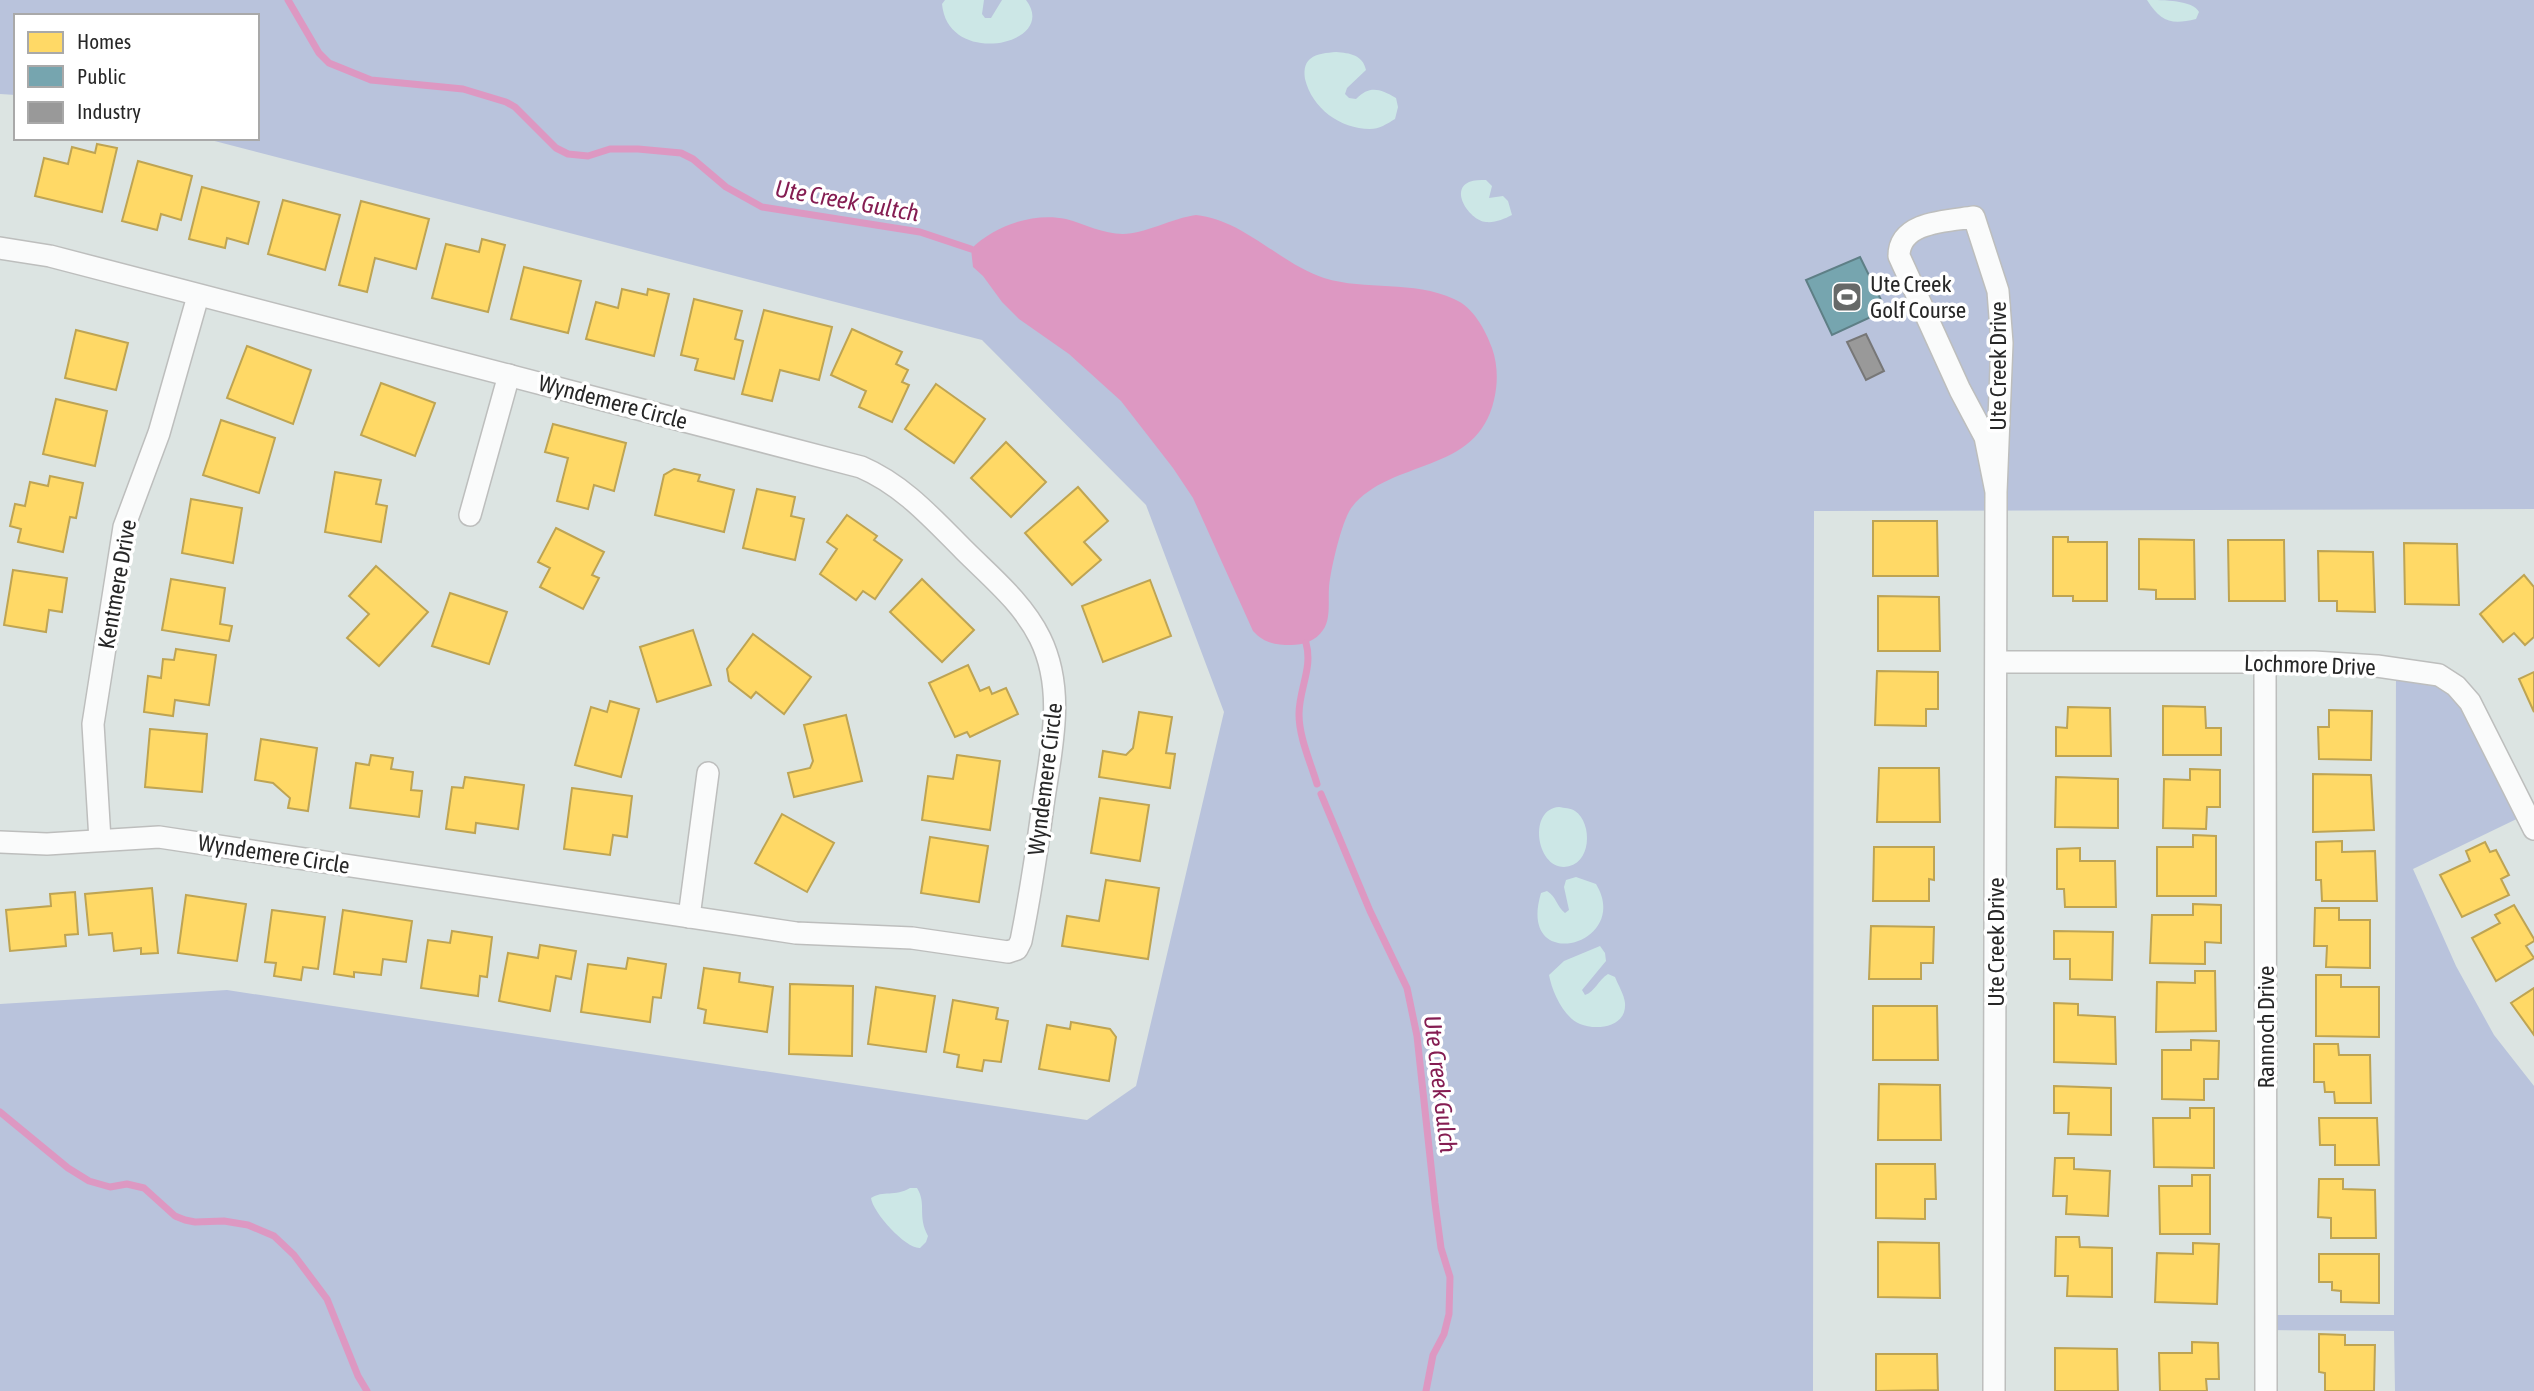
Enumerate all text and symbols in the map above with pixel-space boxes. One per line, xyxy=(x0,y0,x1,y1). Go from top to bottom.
legend xyxy=(14,14,259,140)
text: Homes xyxy=(77,29,131,53)
text: Public xyxy=(77,64,126,88)
text: Industry xyxy=(77,99,141,123)
water label: Ute Creek Gultch xyxy=(773,175,921,226)
place label: Ute Creek Golf Course xyxy=(1870,271,1966,323)
sports icon: Ute Creek Golf Course xyxy=(1830,280,1864,314)
street label: Ute Creek Drive xyxy=(1985,301,2011,431)
street label: Wyndemere Circle xyxy=(536,370,690,434)
street label: Kentmere Drive xyxy=(93,517,141,651)
street label: Lochmore Drive xyxy=(2244,650,2376,680)
street label: Wyndemere Circle xyxy=(1023,701,1067,857)
street label: Wyndemere Circle xyxy=(196,829,352,879)
street label: Ute Creek Drive xyxy=(1983,877,2009,1007)
street label: Rannoch Drive xyxy=(2253,966,2279,1088)
water label: Ute Creek Gulch xyxy=(1419,1014,1462,1155)

